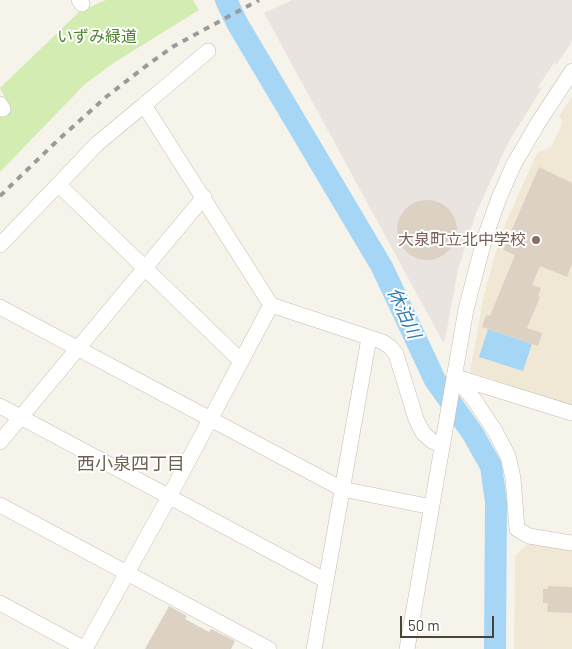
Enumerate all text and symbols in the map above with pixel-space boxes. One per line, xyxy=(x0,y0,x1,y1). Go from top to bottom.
park label: いずみ緑道 xyxy=(57,27,137,47)
place label: 大泉町立北中学校 xyxy=(398,230,526,250)
marker: 大泉町立北中学校 xyxy=(530,234,542,246)
water label: 休泊川 xyxy=(383,284,425,342)
district label: 西小泉四丁目 xyxy=(77,453,185,475)
scale bar xyxy=(402,606,496,638)
text: 50 m xyxy=(408,616,440,634)

